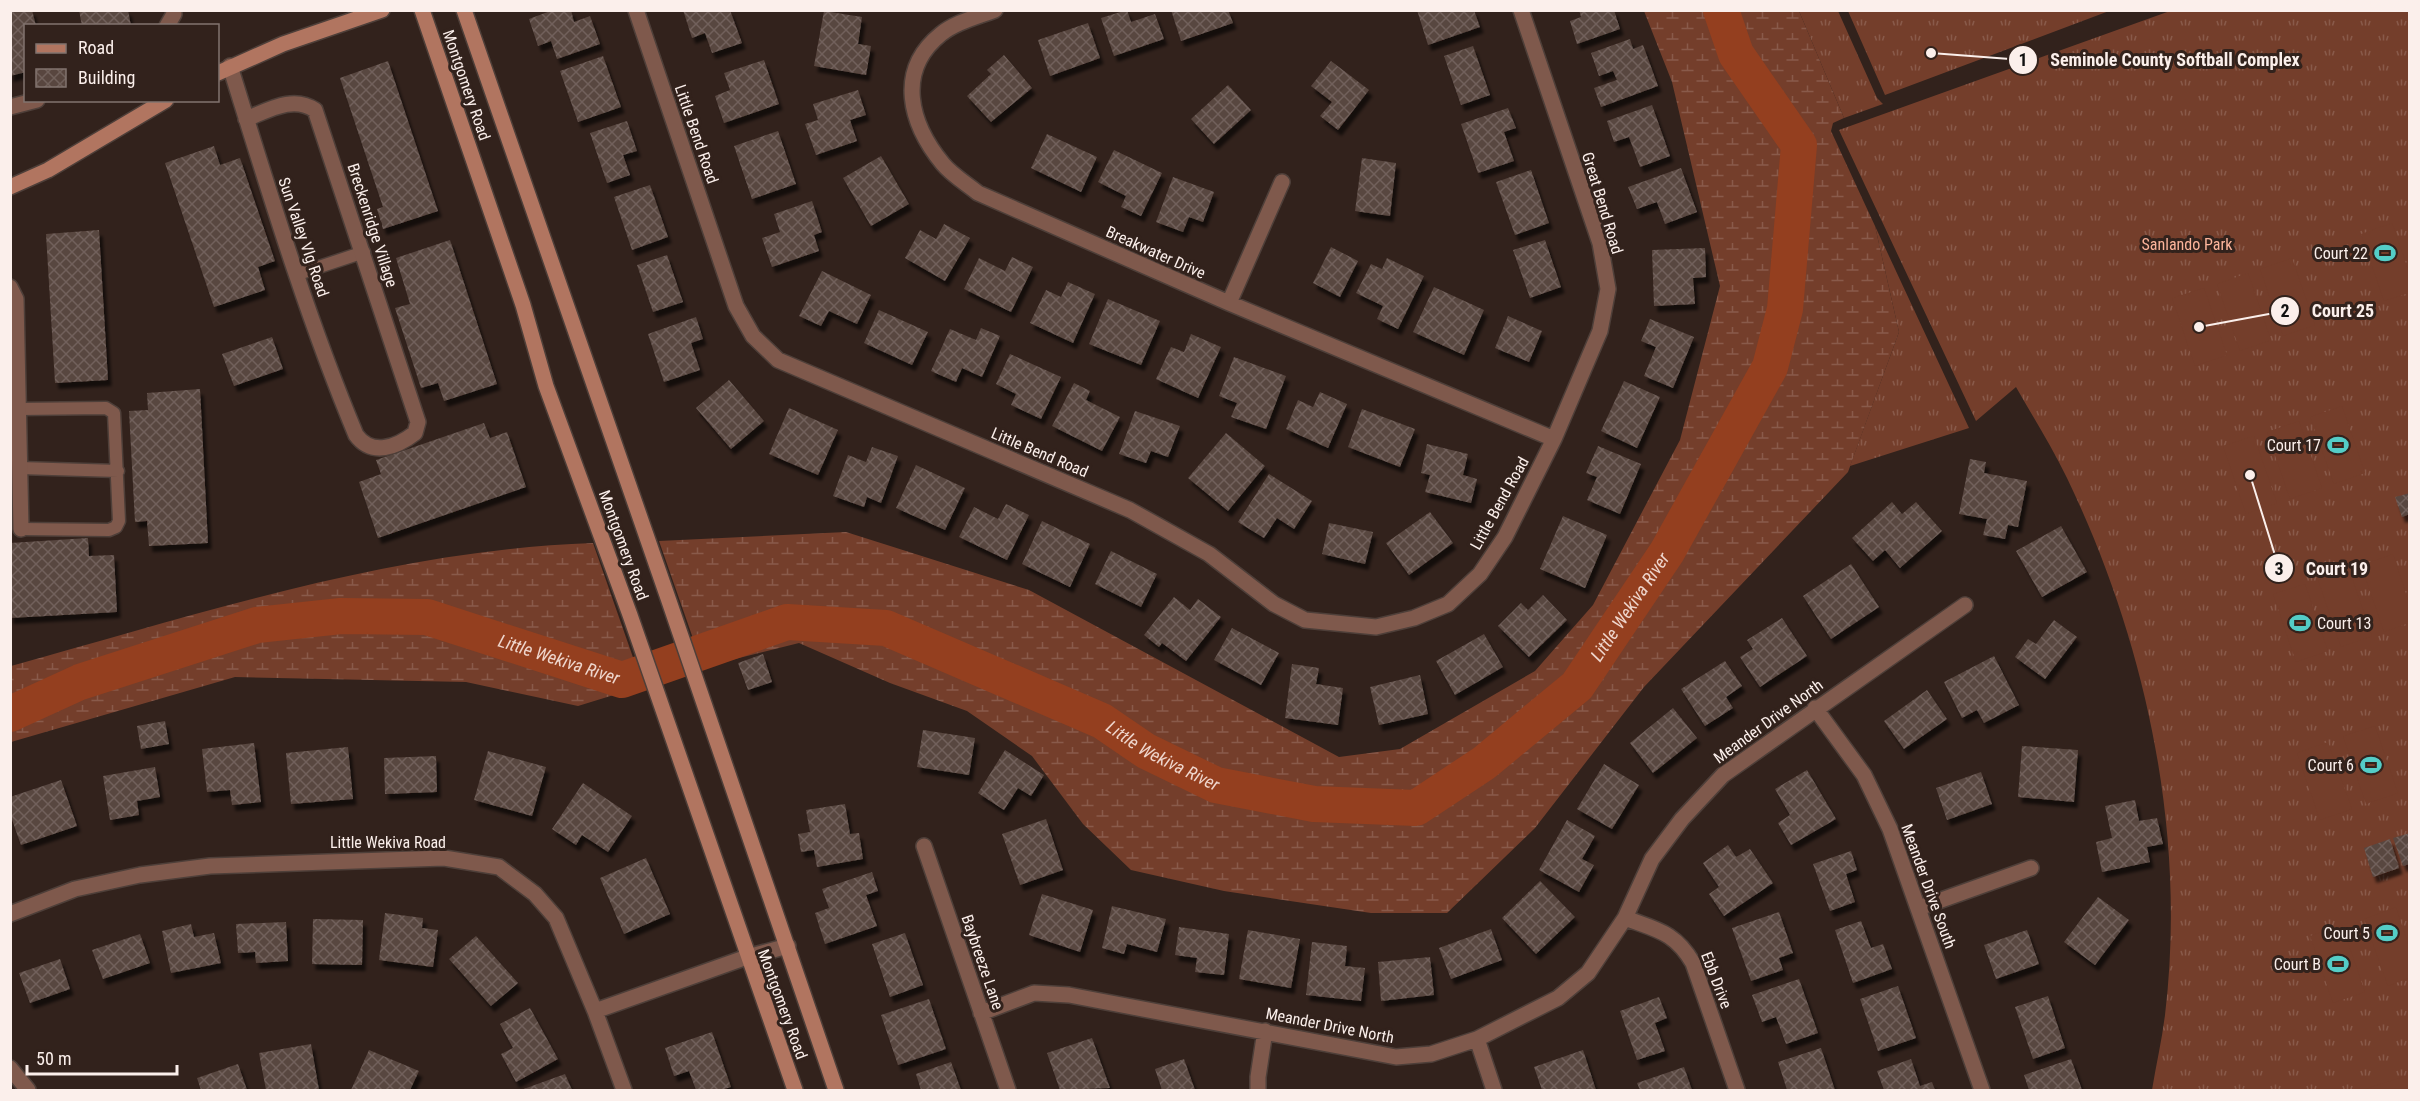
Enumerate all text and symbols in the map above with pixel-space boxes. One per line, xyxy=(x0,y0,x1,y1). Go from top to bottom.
legend xyxy=(24,24,219,102)
street label: Montgomery Road xyxy=(439,27,494,143)
text: Road xyxy=(78,37,114,58)
callout: Seminole County Softball Complex xyxy=(2008,42,2311,78)
text: 1 xyxy=(2018,49,2028,70)
text: Seminole County Softball Complex xyxy=(2050,49,2300,70)
text: Building xyxy=(78,67,135,88)
street label: Little Bend Road xyxy=(671,82,722,186)
street label: Great Bend Road xyxy=(1578,150,1627,256)
street label: Breckenridge Village xyxy=(344,161,402,290)
street label: Sun Valley Vlg Road xyxy=(274,175,333,299)
street label: Breakwater Drive xyxy=(1103,222,1208,283)
park label: Sanlando Park xyxy=(2142,235,2233,254)
sports icon: Court 22 xyxy=(2373,241,2397,265)
place label: Court 22 xyxy=(2314,244,2368,263)
callout: Court 25 xyxy=(2270,293,2387,329)
text: 2 xyxy=(2280,300,2290,321)
text: Court 25 xyxy=(2312,300,2374,321)
street label: Little Bend Road xyxy=(989,424,1091,481)
sports icon: Court 17 xyxy=(2326,433,2350,457)
place label: Court 17 xyxy=(2267,436,2321,455)
street label: Little Bend Road xyxy=(1466,453,1533,553)
street label: Montgomery Road xyxy=(595,488,652,603)
water label: Little Wekiva River xyxy=(1586,548,1674,665)
callout: Court 19 xyxy=(2264,550,2380,586)
text: 3 xyxy=(2274,558,2284,579)
text: Court 19 xyxy=(2306,558,2368,579)
sports icon: Court 13 xyxy=(2288,611,2312,635)
place label: Court 13 xyxy=(2317,614,2371,633)
water label: Little Wekiva River xyxy=(496,630,623,689)
street label: Meander Drive North xyxy=(1710,675,1827,767)
water label: Little Wekiva River xyxy=(1102,716,1224,795)
sports icon: Court 6 xyxy=(2359,753,2383,777)
place label: Court 6 xyxy=(2308,756,2354,775)
street label: Meander Drive South xyxy=(1897,821,1960,951)
street label: Little Wekiva Road xyxy=(330,833,446,852)
street label: Baybreeze Lane xyxy=(957,912,1008,1012)
sports icon: Court 5 xyxy=(2375,921,2399,945)
place label: Court 5 xyxy=(2324,924,2370,943)
street label: Montgomery Road xyxy=(754,947,811,1062)
street label: Ebb Drive xyxy=(1697,949,1736,1011)
sports icon: Court B xyxy=(2326,952,2350,976)
place label: Court B xyxy=(2274,955,2321,974)
street label: Meander Drive North xyxy=(1264,1004,1396,1047)
scale bar xyxy=(27,1038,177,1076)
text: 50 m xyxy=(36,1048,71,1069)

